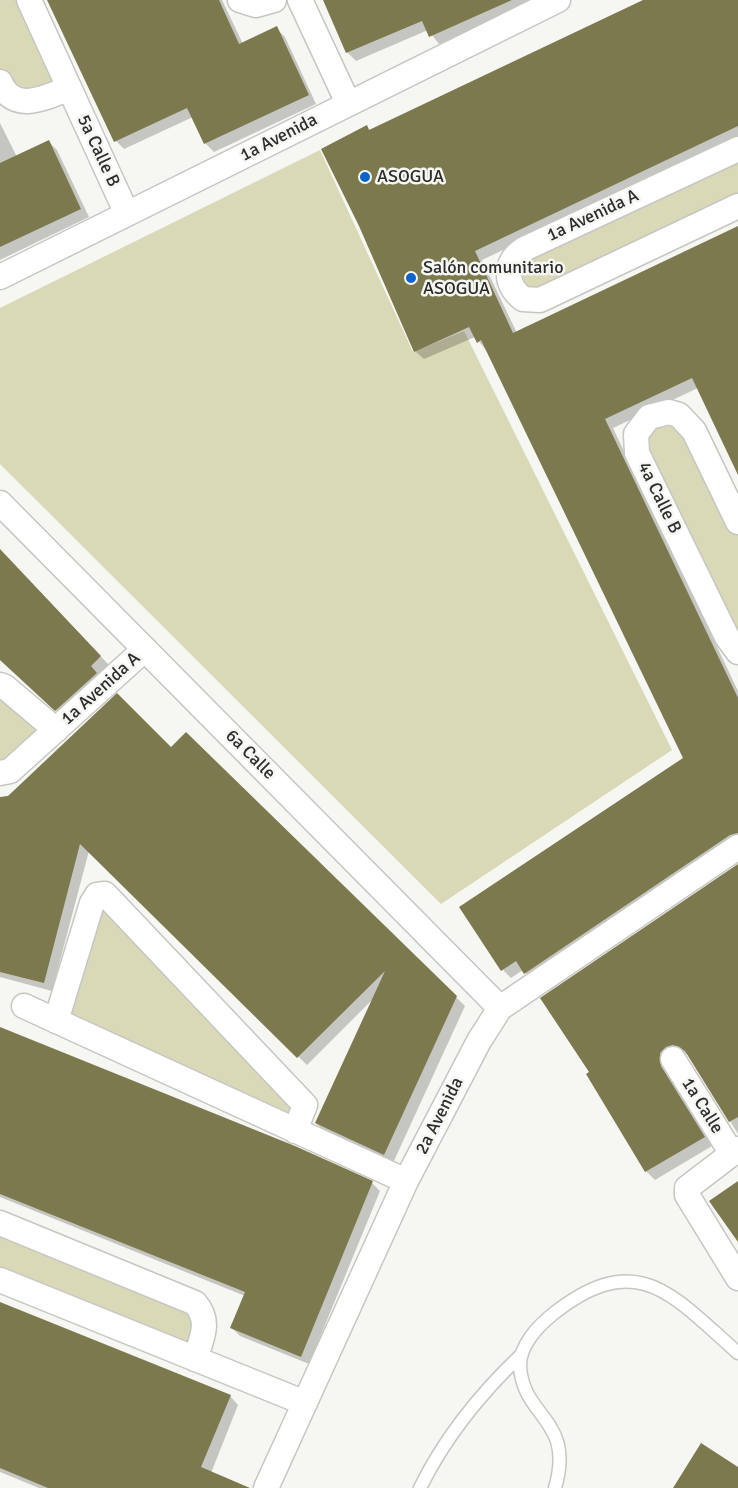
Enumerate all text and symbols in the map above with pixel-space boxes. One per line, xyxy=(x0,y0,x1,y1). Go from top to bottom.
street label: 1a Avenida xyxy=(237,109,321,167)
street label: 5a Calle B xyxy=(72,112,124,190)
place label: ASOGUA xyxy=(377,166,444,188)
marker: ASOGUA xyxy=(358,170,372,184)
street label: 1a Avenida A xyxy=(544,185,642,247)
place label: Salón comunitario ASOGUA xyxy=(423,257,564,300)
marker: Salón comunitario ASOGUA xyxy=(404,271,418,285)
street label: 4a Calle B xyxy=(632,459,686,537)
street label: 1a Avenida A xyxy=(57,648,145,730)
street label: 6a Calle xyxy=(220,725,280,785)
street label: 2a Avenida xyxy=(411,1074,469,1158)
street label: 1a Calle xyxy=(676,1074,728,1138)

